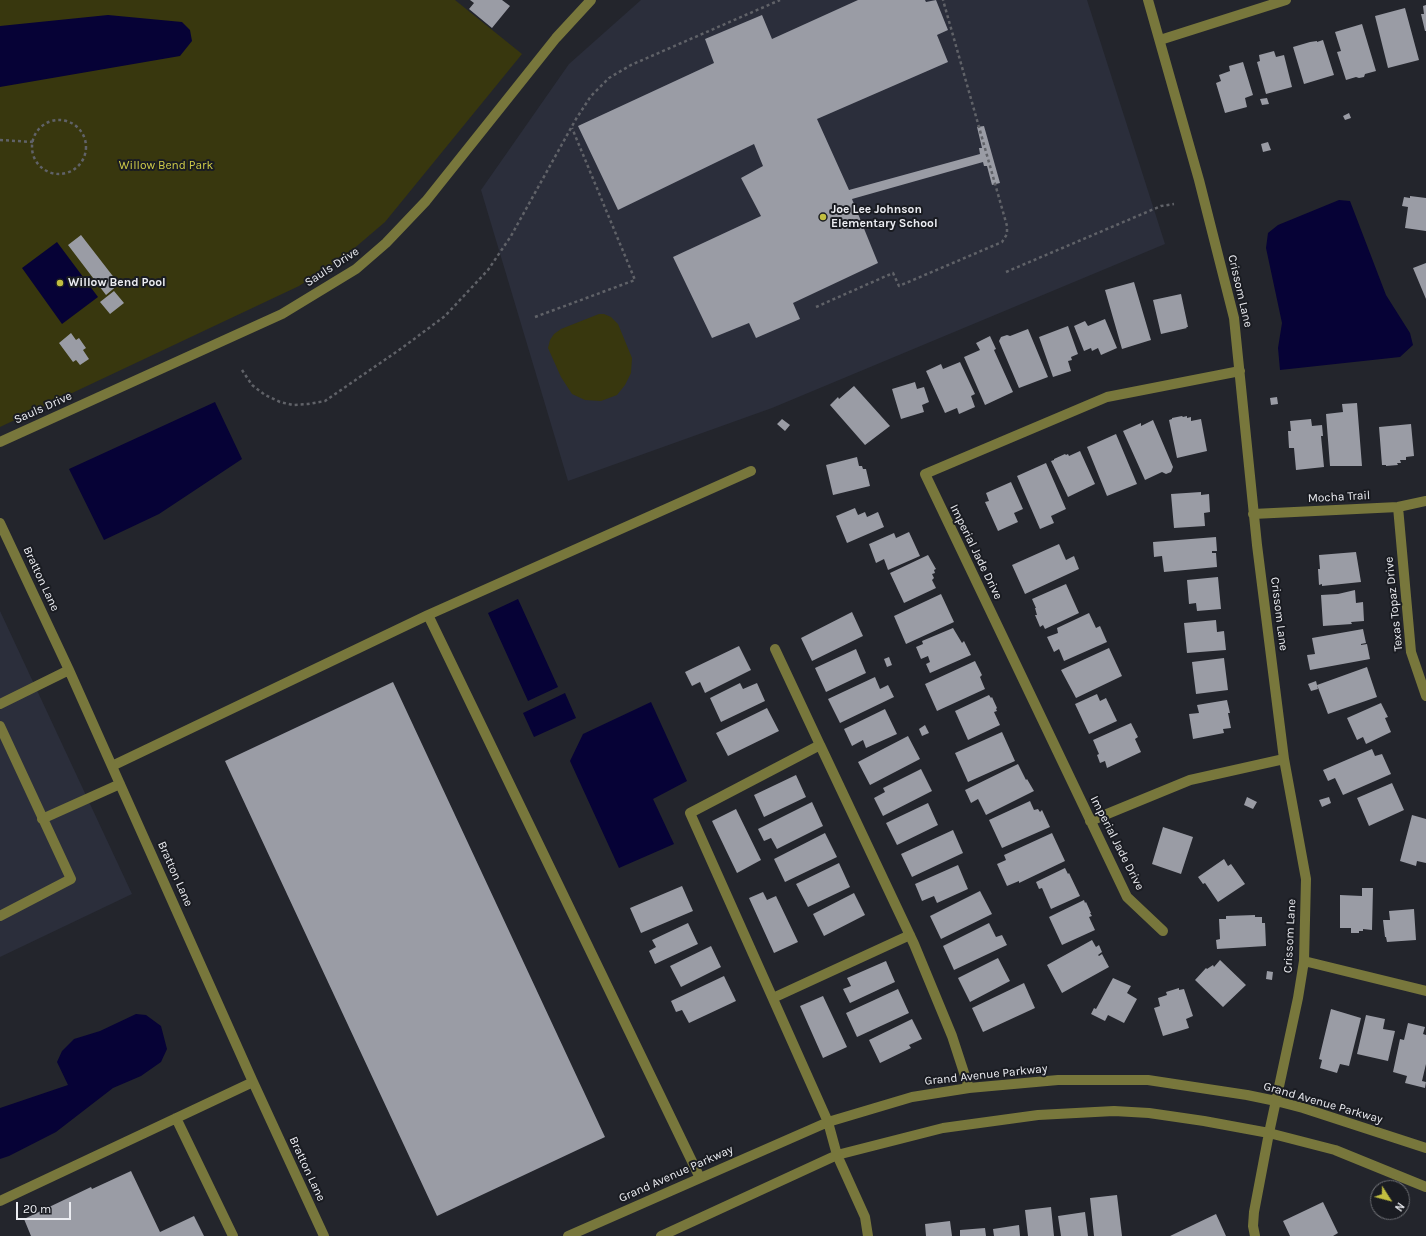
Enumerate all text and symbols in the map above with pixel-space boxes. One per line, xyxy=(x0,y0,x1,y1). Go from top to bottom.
park label: Willow Bend Park xyxy=(119,159,213,173)
place label: Joe Lee Johnson Elementary School xyxy=(831,203,938,231)
marker: Joe Lee Johnson Elementary School xyxy=(818,212,828,222)
street label: Sauls Drive xyxy=(302,244,362,290)
street label: Crissom Lane xyxy=(1225,253,1255,329)
place label: Willow Bend Pool xyxy=(68,276,166,290)
marker: Willow Bend Pool xyxy=(55,278,65,288)
street label: Sauls Drive xyxy=(12,389,74,427)
street label: Mocha Trail xyxy=(1307,488,1371,506)
street label: Imperial Jade Drive xyxy=(947,502,1005,602)
street label: Bratton Lane xyxy=(20,544,62,614)
street label: Texas Topaz Drive xyxy=(1382,556,1406,652)
street label: Crissom Lane xyxy=(1267,576,1291,652)
street label: Imperial Jade Drive xyxy=(1087,793,1147,893)
street label: Bratton Lane xyxy=(154,839,196,909)
street label: Crissom Lane xyxy=(1281,899,1299,973)
street label: Grand Avenue Parkway xyxy=(924,1061,1048,1089)
street label: Grand Avenue Parkway xyxy=(1262,1079,1384,1127)
street label: Bratton Lane xyxy=(286,1134,328,1204)
street label: Grand Avenue Parkway xyxy=(617,1142,735,1206)
north arrow xyxy=(1370,1180,1410,1220)
scale bar xyxy=(18,1194,73,1220)
text: N xyxy=(1392,1200,1407,1214)
text: 20 m xyxy=(23,1202,51,1216)

